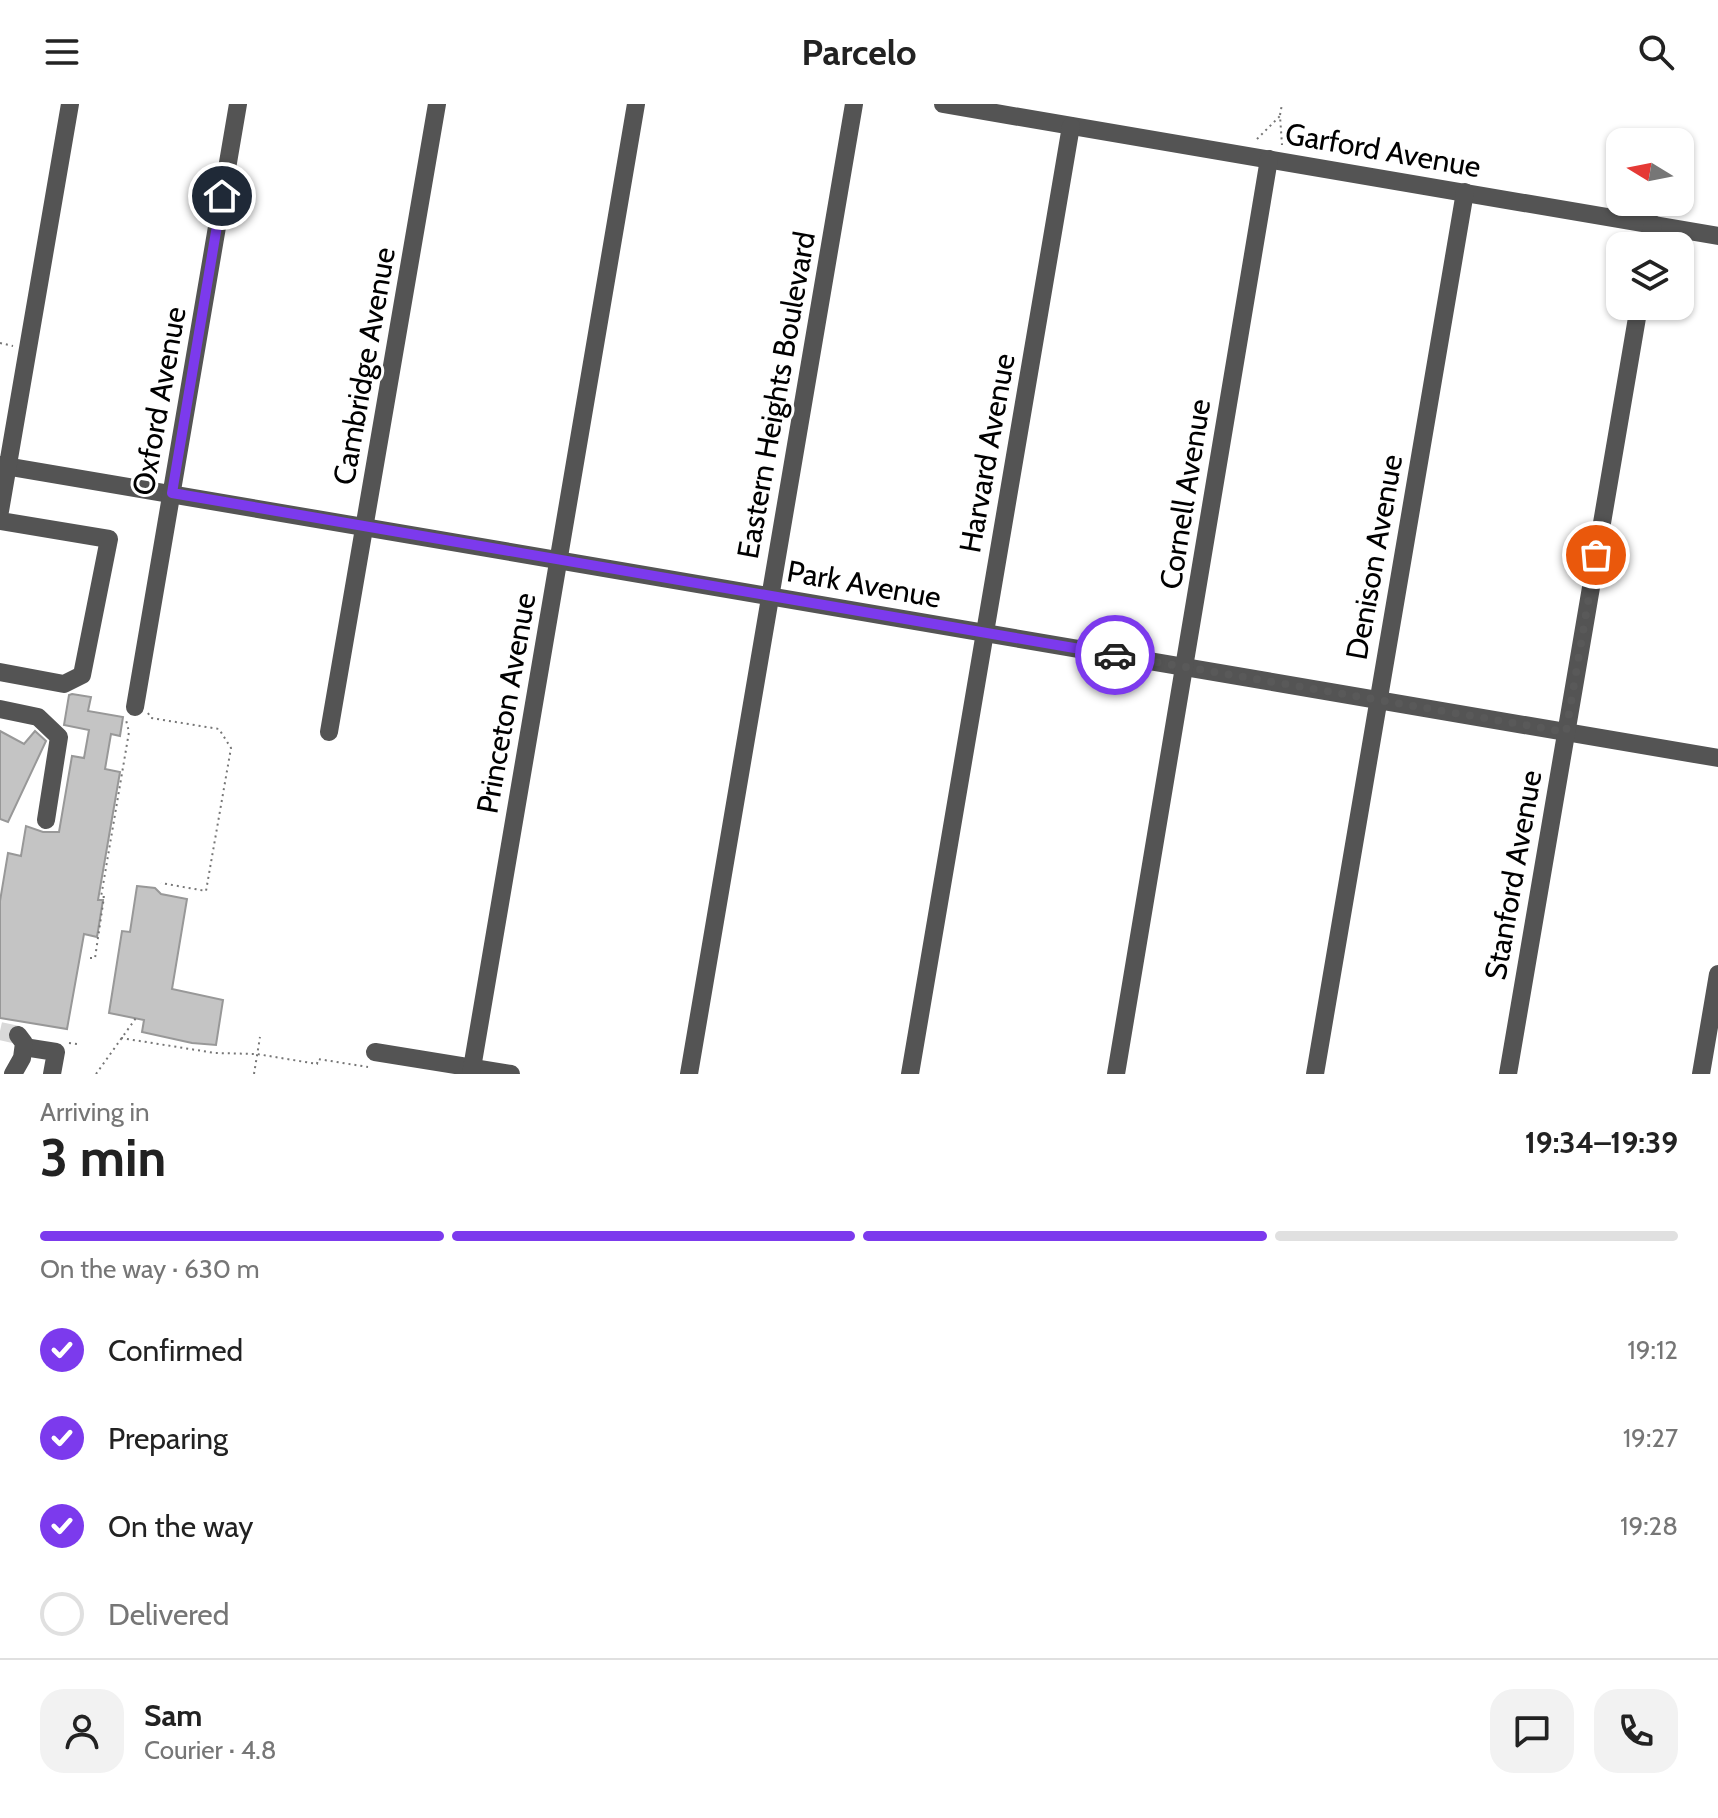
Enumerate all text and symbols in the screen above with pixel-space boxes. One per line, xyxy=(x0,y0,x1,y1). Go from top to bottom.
icon: menu xyxy=(40,30,84,74)
text: Parcelo xyxy=(801,30,917,74)
icon: search xyxy=(1634,30,1678,74)
street label: Garford Avenue xyxy=(1282,115,1484,185)
north arrow xyxy=(1606,128,1694,216)
map controls xyxy=(1606,128,1694,320)
pin xyxy=(188,162,256,230)
icon: home xyxy=(200,174,244,218)
street label: Eastern Heights Boulevard xyxy=(729,229,823,561)
button: layers xyxy=(1606,232,1694,320)
street label: Cambridge Avenue xyxy=(325,244,403,488)
street label: Oxford Avenue xyxy=(124,304,194,498)
street label: Harvard Avenue xyxy=(951,351,1023,555)
street label: Cornell Avenue xyxy=(1152,396,1218,592)
street label: Denison Avenue xyxy=(1338,452,1410,662)
pin xyxy=(1562,521,1630,589)
icon: bag xyxy=(1574,533,1618,577)
street label: Park Avenue xyxy=(784,552,944,616)
street label: Princeton Avenue xyxy=(468,590,544,816)
courier xyxy=(1075,615,1155,695)
icon: car xyxy=(1093,633,1137,677)
street label: Stanford Avenue xyxy=(1476,767,1550,983)
text: Arriving in xyxy=(40,1096,150,1128)
text: 19:34–19:39 xyxy=(1525,1124,1678,1161)
text: 3 min xyxy=(40,1126,166,1189)
text: On the way · 630 m xyxy=(40,1253,260,1285)
icon: check xyxy=(40,1328,84,1372)
text: Confirmed xyxy=(108,1332,243,1369)
text: 19:12 xyxy=(1627,1334,1678,1366)
icon: check xyxy=(40,1416,84,1460)
text: Preparing xyxy=(108,1420,228,1457)
text: 19:27 xyxy=(1623,1422,1678,1454)
icon: check xyxy=(40,1504,84,1548)
text: On the way xyxy=(108,1508,253,1545)
text: 19:28 xyxy=(1620,1510,1678,1542)
text: Delivered xyxy=(108,1596,229,1633)
button: person xyxy=(40,1689,124,1773)
button: chat xyxy=(1490,1689,1574,1773)
button: phone xyxy=(1594,1689,1678,1773)
text: Sam xyxy=(144,1697,202,1734)
text: Courier · 4.8 xyxy=(144,1734,277,1766)

